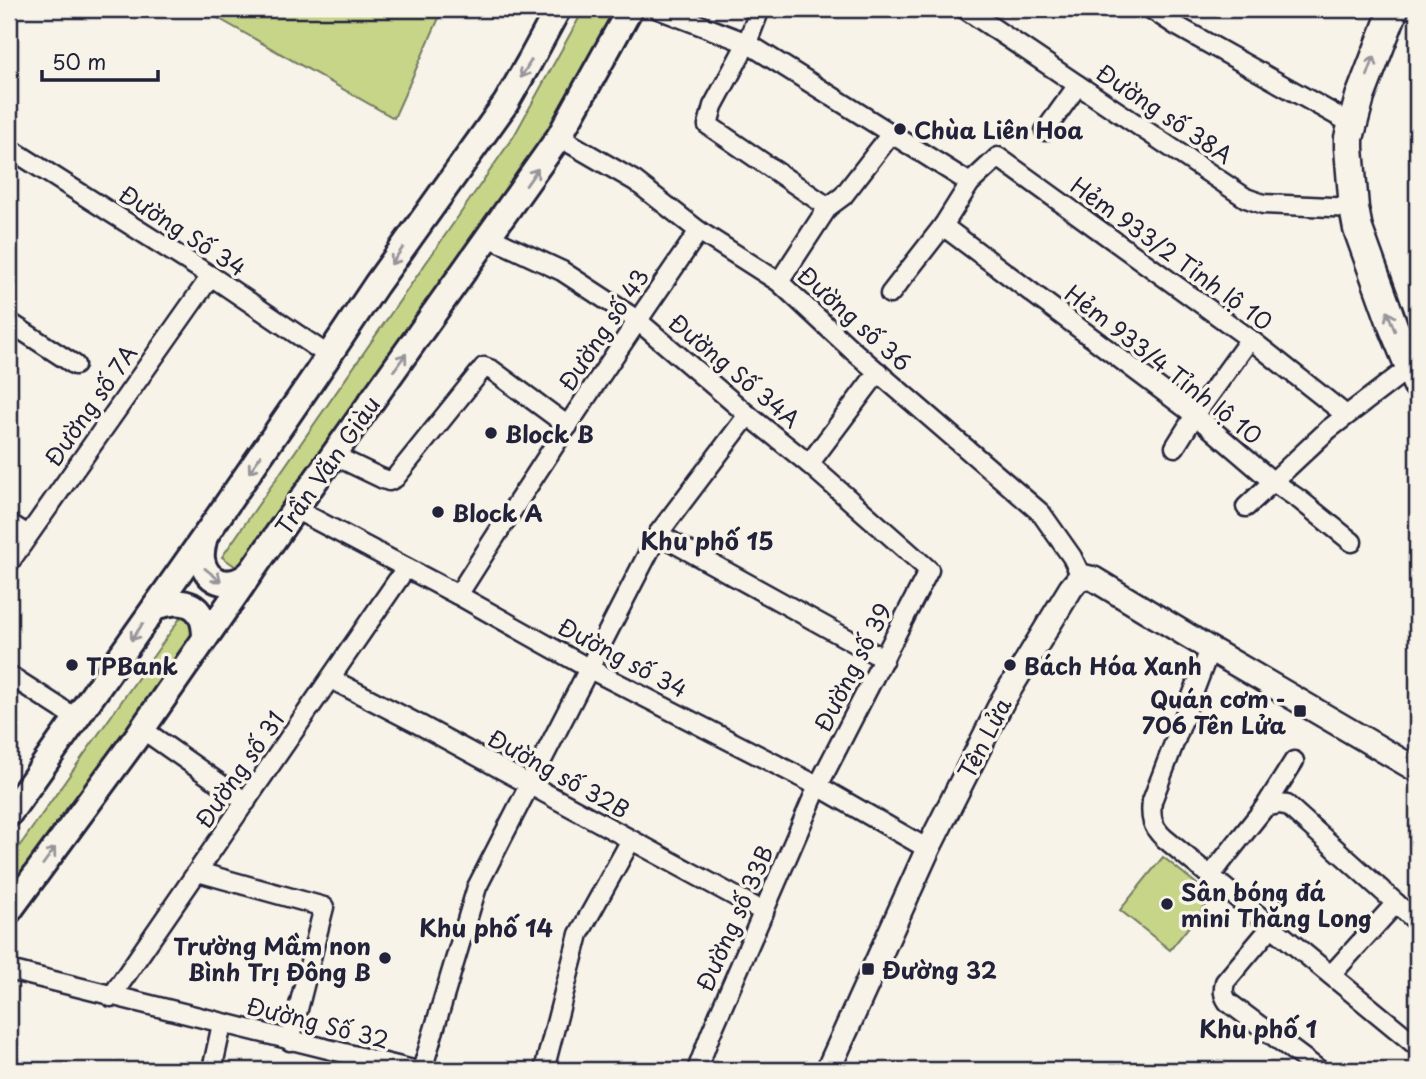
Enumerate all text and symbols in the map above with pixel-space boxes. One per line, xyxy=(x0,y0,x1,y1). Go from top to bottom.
scale bar xyxy=(42,38,158,82)
text: 50 m xyxy=(52,45,106,77)
street label: Đường số 38A xyxy=(1090,54,1240,172)
one-way arrow xyxy=(1366,55,1379,77)
one-way arrow xyxy=(519,58,533,78)
place label: Chùa Liên Hoa xyxy=(914,112,1083,147)
marker: Chùa Liên Hoa xyxy=(892,121,908,137)
one-way arrow xyxy=(525,168,539,187)
street label: Hẻm 933/2 Tỉnh lộ 10 xyxy=(1064,168,1280,338)
street label: Đường Số 34 xyxy=(113,176,253,284)
one-way arrow xyxy=(390,246,404,265)
street label: Đường số 36 xyxy=(790,257,920,379)
street label: Đường số 43 xyxy=(549,261,657,397)
street label: Hẻm 933/4 Tỉnh lộ 10 xyxy=(1058,276,1270,452)
street label: Đường Số 34A xyxy=(662,304,808,436)
one-way arrow xyxy=(1384,311,1397,333)
street label: Đường số 7A xyxy=(35,337,145,473)
one-way arrow xyxy=(393,353,407,372)
street label: Trần Văn Giàu xyxy=(266,388,388,542)
place label: Block B xyxy=(505,416,594,451)
marker: Block B xyxy=(483,425,499,441)
one-way arrow xyxy=(248,454,262,473)
place label: Block A xyxy=(452,495,543,530)
marker: Block A xyxy=(430,504,446,520)
district label: Khu phố 15 xyxy=(640,522,774,558)
one-way arrow xyxy=(204,566,222,582)
street label: Đường số 39 xyxy=(805,597,899,737)
street label: Đường số 34 xyxy=(552,608,694,706)
one-way arrow xyxy=(130,622,144,641)
place label: TPBank xyxy=(86,648,178,683)
place label: Bách Hóa Xanh xyxy=(1024,648,1202,683)
marker: TPBank xyxy=(64,657,80,673)
marker: Bách Hóa Xanh xyxy=(1002,657,1018,673)
place label: Quán cơm - 706 Tên Lửa xyxy=(1142,681,1287,742)
street label: Tên Lửa xyxy=(949,691,1020,785)
street label: Đường số 31 xyxy=(186,703,292,835)
marker: Quán cơm - 706 Tên Lửa xyxy=(1292,703,1308,719)
street label: Đường số 32B xyxy=(482,720,636,826)
street label: Đường số 33B xyxy=(686,839,782,997)
one-way arrow xyxy=(42,847,56,866)
place label: Sân bóng đá mini Thăng Long xyxy=(1181,874,1372,935)
marker: Sân bóng đá mini Thăng Long xyxy=(1159,896,1175,912)
district label: Khu phố 14 xyxy=(419,909,553,945)
place label: Trường Mầm non Bình Trị Đông B xyxy=(173,928,371,989)
marker: Trường Mầm non Bình Trị Đông B xyxy=(377,950,393,966)
place label: Đường 32 xyxy=(882,952,997,987)
marker: Đường 32 xyxy=(860,961,876,977)
street label: Đường Số 32 xyxy=(243,987,393,1057)
district label: Khu phố 1 xyxy=(1199,1010,1317,1046)

